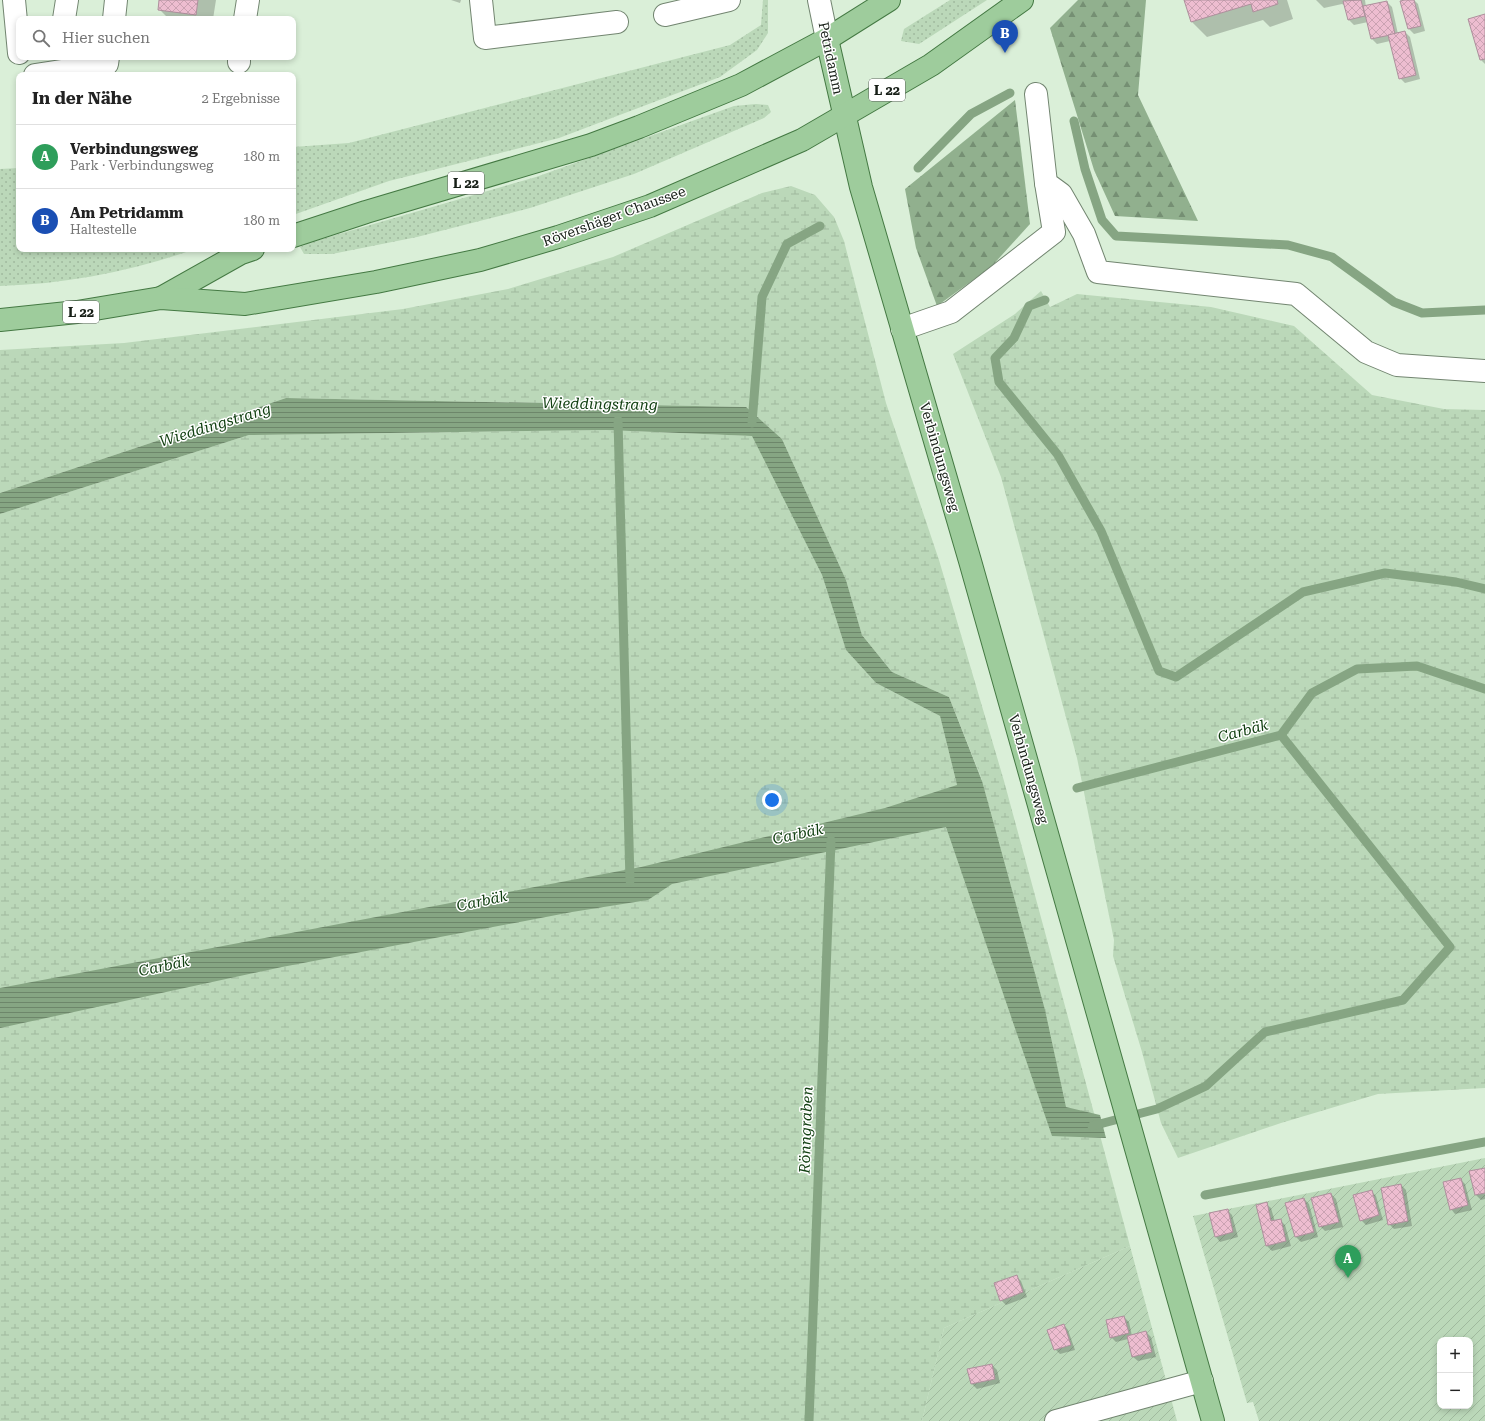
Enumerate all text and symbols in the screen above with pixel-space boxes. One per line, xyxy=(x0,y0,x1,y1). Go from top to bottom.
search box xyxy=(16,16,296,60)
street label: Petridamm xyxy=(815,20,847,96)
pin: B xyxy=(992,20,1018,53)
icon: search xyxy=(30,27,52,49)
text: Hier suchen xyxy=(62,29,150,47)
road number: L 22 xyxy=(869,79,905,101)
text: In der Nähe xyxy=(32,88,132,108)
text: 2 Ergebnisse xyxy=(202,91,280,106)
text: Verbindungsweg xyxy=(70,140,198,158)
text: A xyxy=(40,149,50,164)
text: 180 m xyxy=(243,149,280,164)
text: Park · Verbindungsweg xyxy=(70,158,213,173)
road number: L 22 xyxy=(448,172,484,194)
street label: Rövershäger Chaussee xyxy=(540,183,688,249)
text: Am Petridamm xyxy=(70,204,184,222)
text: B xyxy=(40,213,50,228)
text: 180 m xyxy=(243,213,280,228)
text: Haltestelle xyxy=(70,222,137,237)
road number: L 22 xyxy=(63,301,99,323)
water label: Wieddingstrang xyxy=(542,394,658,414)
water label: Wieddingstrang xyxy=(157,399,273,451)
street label: Verbindungsweg xyxy=(917,400,963,514)
street label: Verbindungsweg xyxy=(1006,712,1052,826)
water label: Carbäk xyxy=(1216,715,1271,746)
your location xyxy=(762,790,782,810)
water label: Carbäk xyxy=(771,820,826,848)
water label: Carbäk xyxy=(455,887,510,915)
water label: Carbäk xyxy=(137,952,192,980)
water label: Rönngraben xyxy=(795,1086,817,1175)
pin: A xyxy=(1335,1245,1361,1278)
map controls xyxy=(1437,1337,1473,1409)
button: + xyxy=(1437,1337,1473,1373)
button: − xyxy=(1437,1373,1473,1409)

